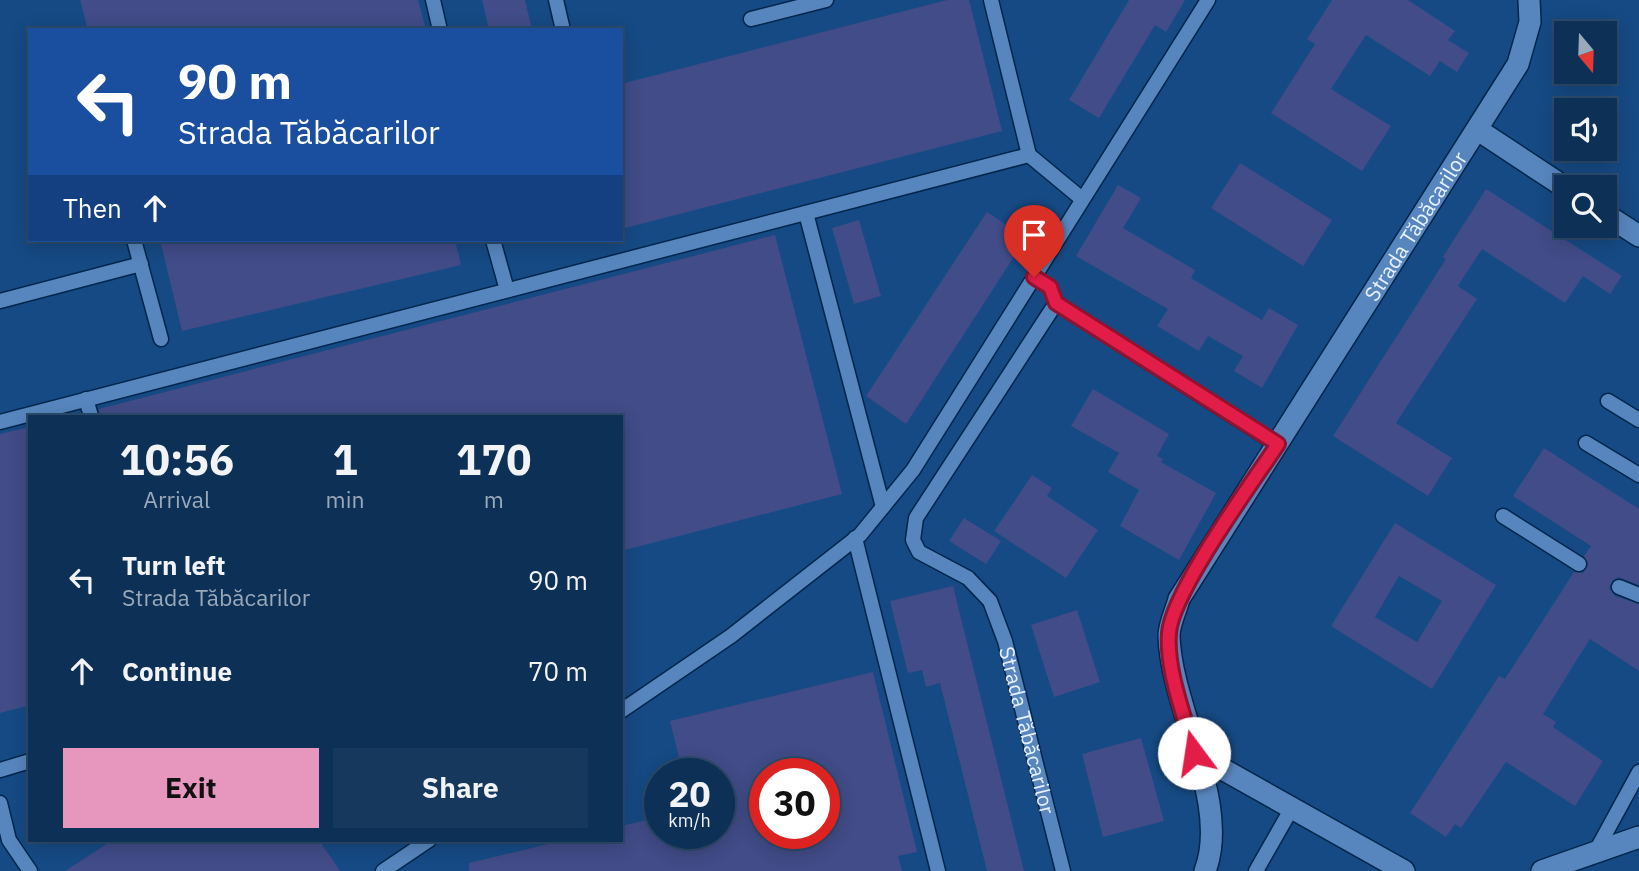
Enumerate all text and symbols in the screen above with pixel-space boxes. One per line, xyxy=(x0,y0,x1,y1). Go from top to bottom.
north arrow xyxy=(1554,21,1617,84)
map controls xyxy=(1554,21,1617,238)
text: 90 m xyxy=(178,49,292,112)
icon: left xyxy=(63,56,154,147)
button: sound xyxy=(1554,98,1617,161)
text: Strada Tăbăcarilor xyxy=(178,111,440,153)
street label: Strada Tăbăcarilor xyxy=(1358,146,1473,306)
button: search xyxy=(1554,175,1617,238)
icon: ahead xyxy=(136,189,174,227)
text: Then xyxy=(63,191,122,225)
pin xyxy=(1004,205,1064,277)
icon: arrive xyxy=(1015,216,1053,254)
text: 10:56 xyxy=(119,432,234,487)
text: 1 xyxy=(332,432,358,487)
text: 170 xyxy=(456,432,532,487)
text: Arrival xyxy=(143,484,210,514)
text: min xyxy=(326,484,364,514)
text: m xyxy=(484,484,504,514)
text: Turn left xyxy=(122,548,225,582)
icon: left xyxy=(63,561,101,599)
text: 90 m xyxy=(528,563,588,597)
text: Strada Tăbăcarilor xyxy=(122,582,310,612)
street label: Strada Tăbăcarilor xyxy=(993,643,1062,817)
icon: ahead xyxy=(63,652,101,690)
text: Continue xyxy=(122,654,232,688)
text: 70 m xyxy=(528,654,588,688)
position arrow xyxy=(1157,716,1231,790)
button: Exit xyxy=(63,748,319,828)
button: Share xyxy=(333,748,588,828)
speed limit sign: 30 xyxy=(749,758,840,849)
text: 20 xyxy=(668,771,711,817)
text: km/h xyxy=(668,809,711,832)

